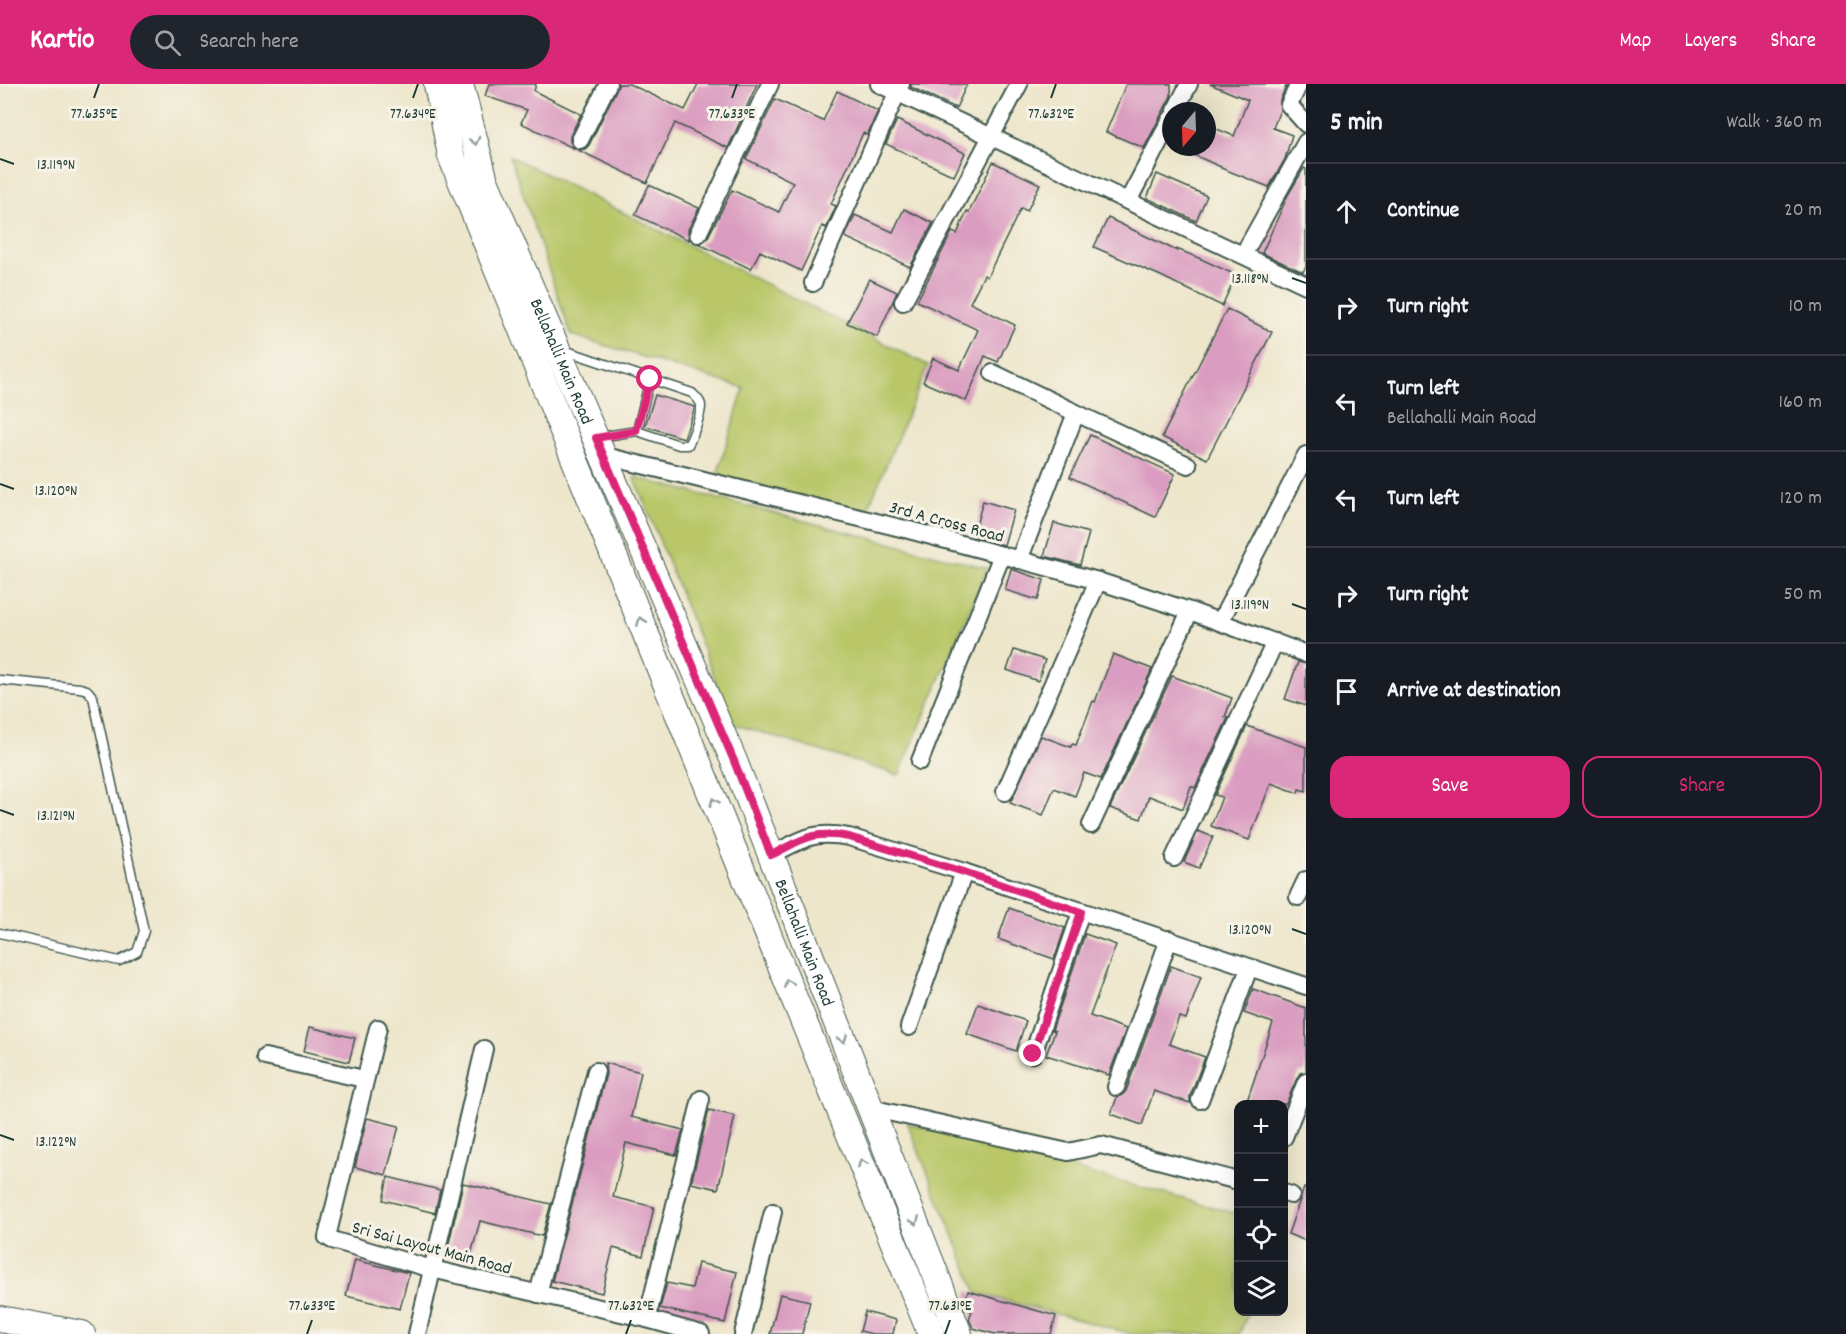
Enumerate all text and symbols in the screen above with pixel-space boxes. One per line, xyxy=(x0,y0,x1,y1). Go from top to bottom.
search box xyxy=(130,15,550,69)
text: Kartio xyxy=(30,22,94,62)
icon: search xyxy=(151,26,184,59)
text: Search here xyxy=(199,27,299,58)
text: Map xyxy=(1620,27,1651,57)
text: Layers xyxy=(1684,27,1737,57)
text: Share xyxy=(1770,27,1816,57)
north arrow xyxy=(1162,102,1216,156)
text: 77.635°E xyxy=(71,104,117,126)
text: 77.634°E xyxy=(390,104,436,126)
text: 77.633°E xyxy=(709,104,755,126)
text: 77.632°E xyxy=(1028,104,1074,126)
text: 5 min xyxy=(1330,105,1383,142)
text: Walk · 360 m xyxy=(1727,109,1822,137)
one-way arrow xyxy=(467,135,480,145)
text: 13.119°N xyxy=(37,155,75,177)
icon: ahead xyxy=(1330,195,1363,228)
text: Continue xyxy=(1387,196,1459,227)
text: 20 m xyxy=(1784,197,1822,225)
text: 13.118°N xyxy=(1231,269,1269,291)
icon: right xyxy=(1330,291,1363,324)
text: Turn right xyxy=(1387,292,1469,323)
text: 10 m xyxy=(1788,293,1822,321)
street label: Bellahalli Main Road xyxy=(522,295,598,429)
route start xyxy=(636,365,662,391)
text: Turn left xyxy=(1387,374,1459,405)
icon: left xyxy=(1330,387,1363,420)
text: 160 m xyxy=(1779,389,1822,417)
text: Bellahalli Main Road xyxy=(1387,405,1536,433)
text: 13.120°N xyxy=(35,481,77,503)
icon: left xyxy=(1330,483,1363,516)
text: Turn left xyxy=(1387,484,1459,515)
text: 120 m xyxy=(1780,485,1822,513)
street label: 3rd A Cross Road xyxy=(886,496,1006,551)
icon: right xyxy=(1330,579,1363,612)
text: Turn right xyxy=(1387,580,1469,611)
text: 50 m xyxy=(1784,581,1822,609)
text: 13.119°N xyxy=(1231,595,1269,617)
one-way arrow xyxy=(636,617,648,628)
icon: arrive xyxy=(1330,675,1363,708)
text: Arrive at destination xyxy=(1387,676,1561,707)
button: Save xyxy=(1330,756,1570,818)
button: Share xyxy=(1582,756,1822,818)
one-way arrow xyxy=(709,798,721,809)
text: 13.121°N xyxy=(37,806,75,828)
street label: Bellahalli Main Road xyxy=(767,876,839,1010)
text: 13.120°N xyxy=(1229,920,1271,942)
one-way arrow xyxy=(783,978,795,989)
one-way arrow xyxy=(836,1034,849,1044)
route end xyxy=(1019,1040,1045,1066)
map controls xyxy=(1234,1100,1288,1316)
button: + xyxy=(1234,1100,1288,1154)
text: 13.122°N xyxy=(35,1132,77,1154)
button: − xyxy=(1234,1154,1288,1208)
one-way arrow xyxy=(857,1158,869,1169)
button: locate xyxy=(1234,1208,1288,1262)
one-way arrow xyxy=(908,1215,920,1226)
street label: Sri Sai Layout Main Road xyxy=(349,1216,514,1283)
button: layers xyxy=(1234,1262,1288,1316)
text: 77.633°E xyxy=(289,1296,335,1318)
text: 77.632°E xyxy=(608,1296,654,1318)
text: 77.631°E xyxy=(929,1296,972,1318)

